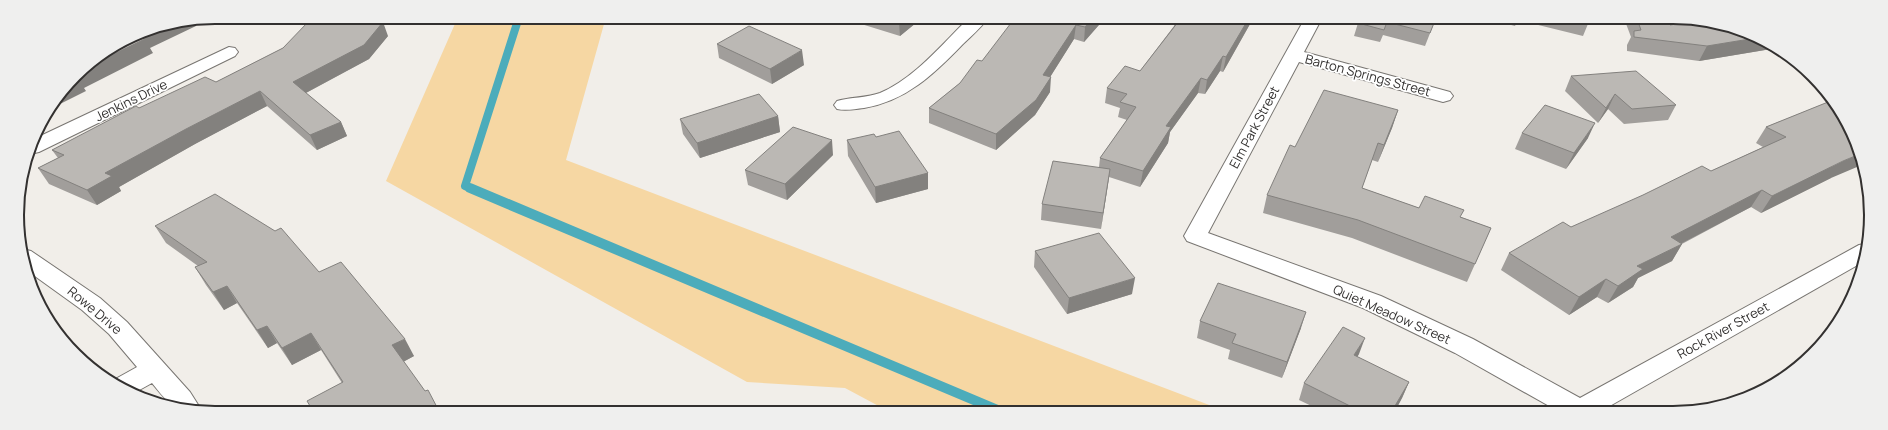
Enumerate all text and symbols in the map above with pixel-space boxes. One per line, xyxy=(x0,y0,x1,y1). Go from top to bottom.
street label: Barton Springs Street xyxy=(1303,50,1433,100)
street label: Jenkins Drive xyxy=(92,75,170,125)
street label: Elm Park Street xyxy=(1225,83,1283,171)
street label: Quiet Meadow Street xyxy=(1330,280,1454,348)
street label: Rowe Drive xyxy=(64,282,126,338)
street label: Rock River Street xyxy=(1674,297,1772,363)

